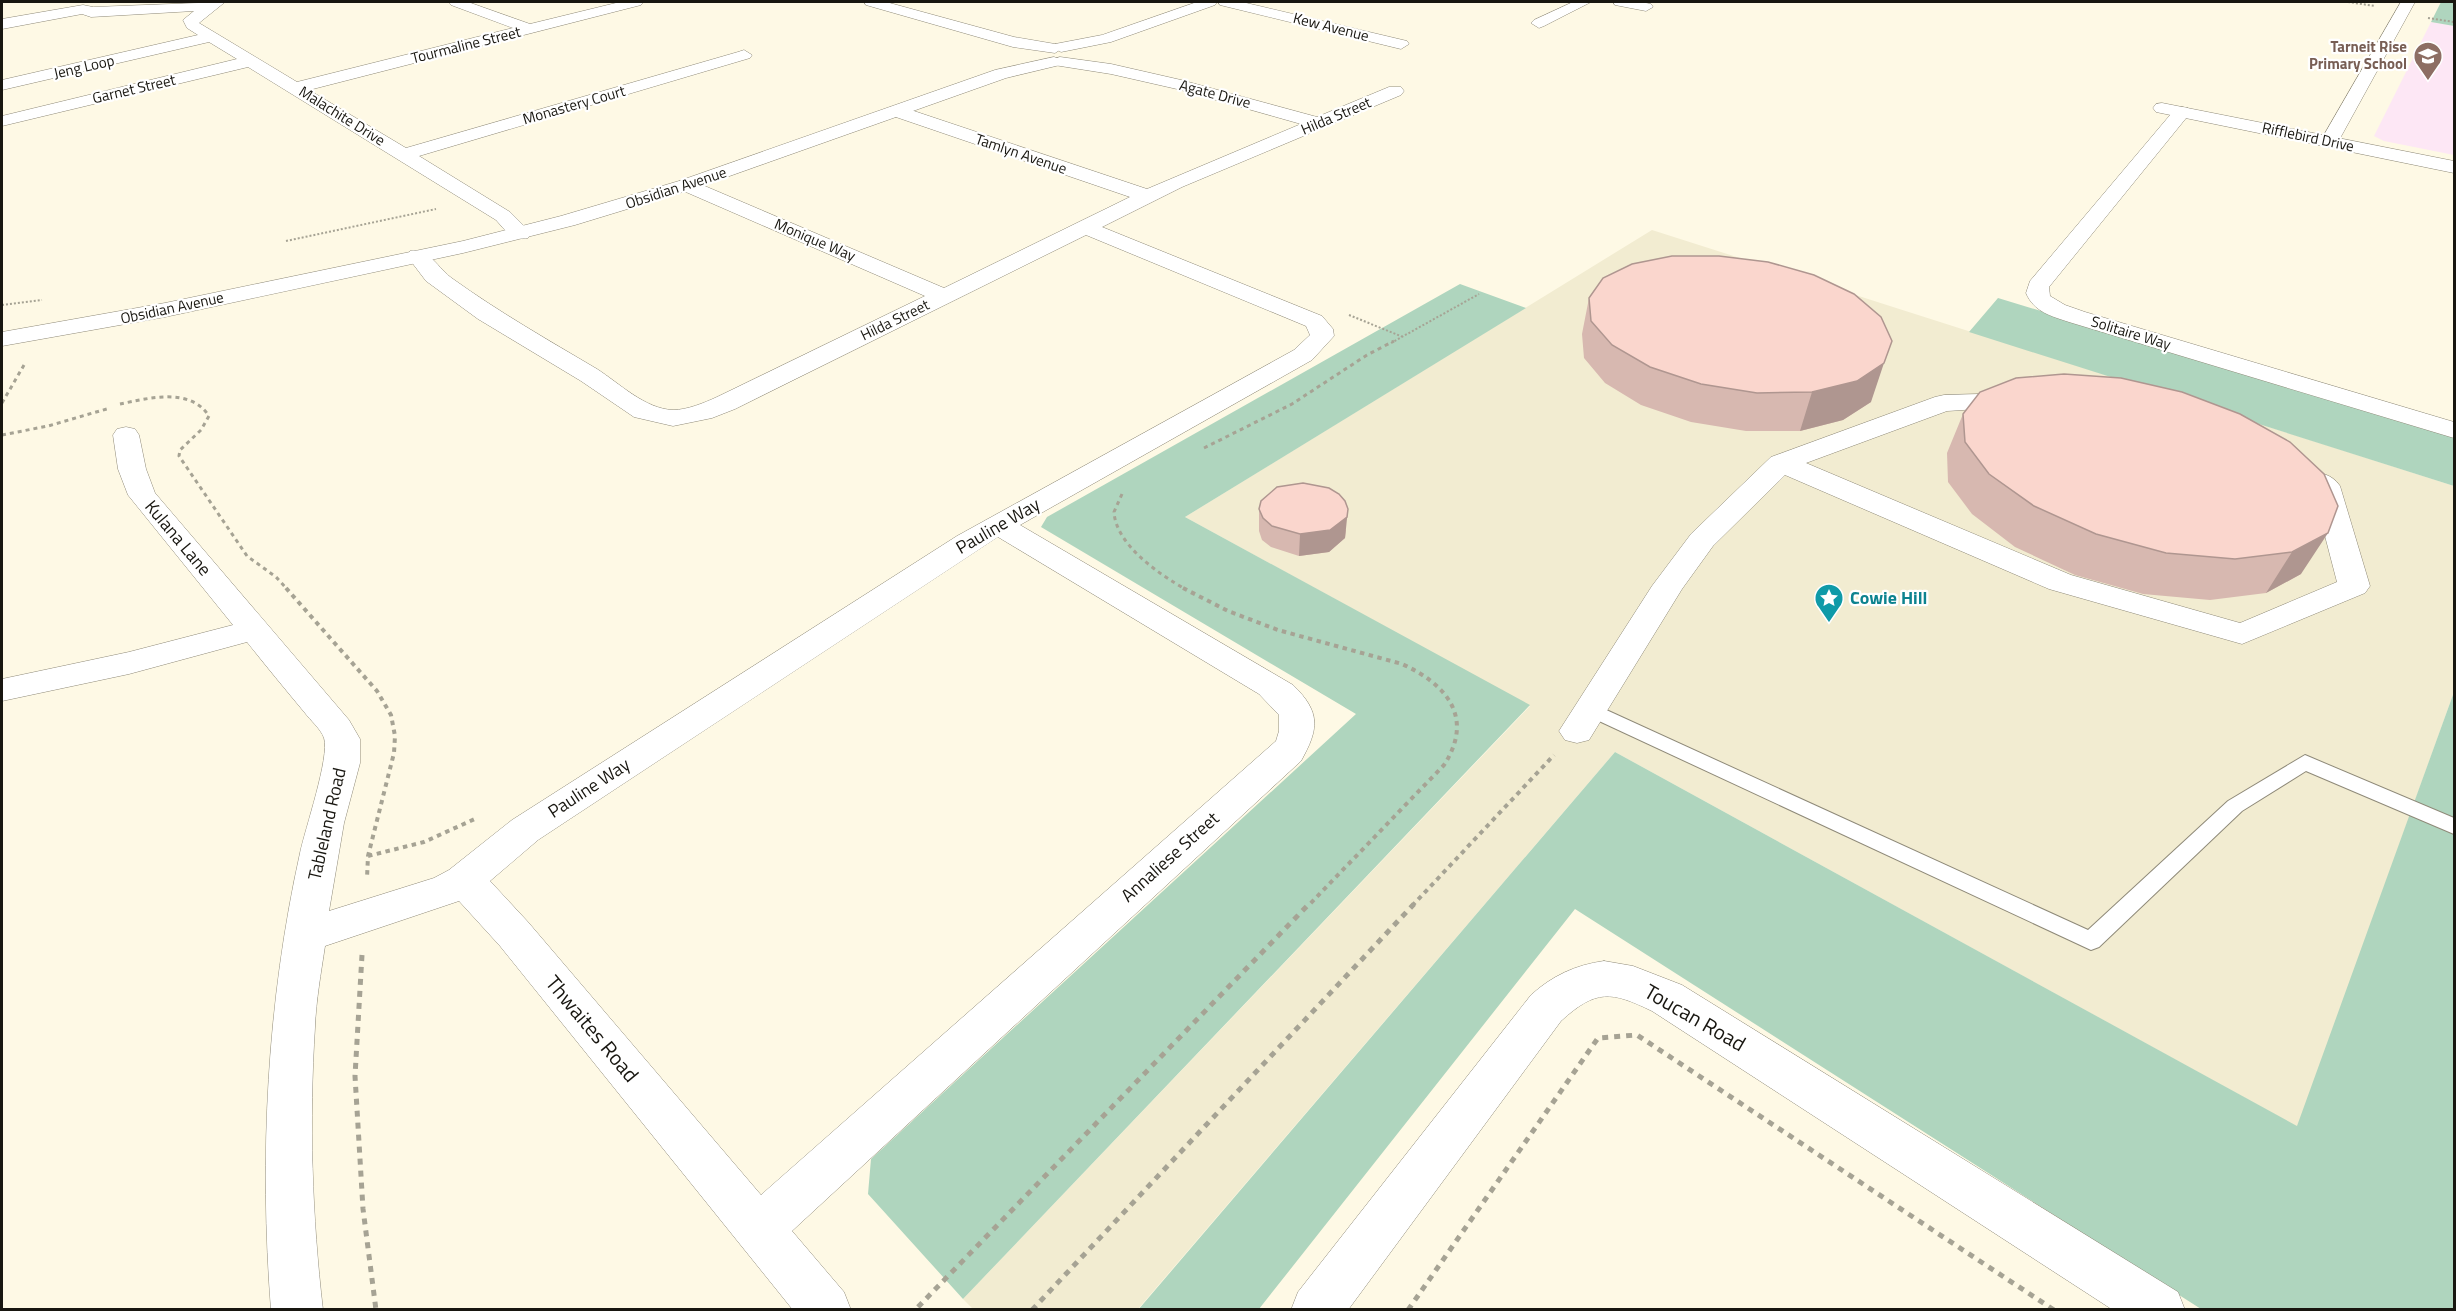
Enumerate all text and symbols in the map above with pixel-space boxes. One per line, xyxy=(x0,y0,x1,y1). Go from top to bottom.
street label: Kew Avenue xyxy=(1291,6,1371,47)
street label: Tourmaline Street xyxy=(409,20,524,69)
place label: Tarneit Rise Primary School xyxy=(2309,35,2407,75)
school or university icon: Tarneit Rise Primary School xyxy=(2412,40,2444,82)
street label: Jeng Loop xyxy=(51,48,117,85)
street label: Garnet Street xyxy=(90,68,178,109)
street label: Agate Drive xyxy=(1177,73,1253,114)
street label: Monastery Court xyxy=(520,79,629,130)
street label: Malachite Drive xyxy=(295,80,390,151)
street label: Hilda Street xyxy=(1297,90,1375,141)
street label: Rifflebird Drive xyxy=(2260,116,2356,158)
street label: Tamlyn Avenue xyxy=(972,127,1070,180)
street label: Obsidian Avenue xyxy=(622,160,729,215)
street label: Monique Way xyxy=(771,212,859,267)
street label: Obsidian Avenue xyxy=(118,285,226,330)
street label: Hilda Street xyxy=(856,293,934,346)
street label: Solitaire Way xyxy=(2088,309,2174,356)
street label: Pauline Way xyxy=(951,490,1045,561)
street label: Kulana Lane xyxy=(139,494,218,582)
place icon: Cowie Hill xyxy=(1813,582,1845,624)
place label: Cowie Hill xyxy=(1850,584,1927,611)
street label: Pauline Way xyxy=(542,751,635,824)
street label: Tableland Road xyxy=(300,765,353,883)
street label: Annaliese Street xyxy=(1115,805,1225,908)
street label: Thwaites Road xyxy=(538,968,647,1089)
street label: Toucan Road xyxy=(1639,975,1752,1059)

